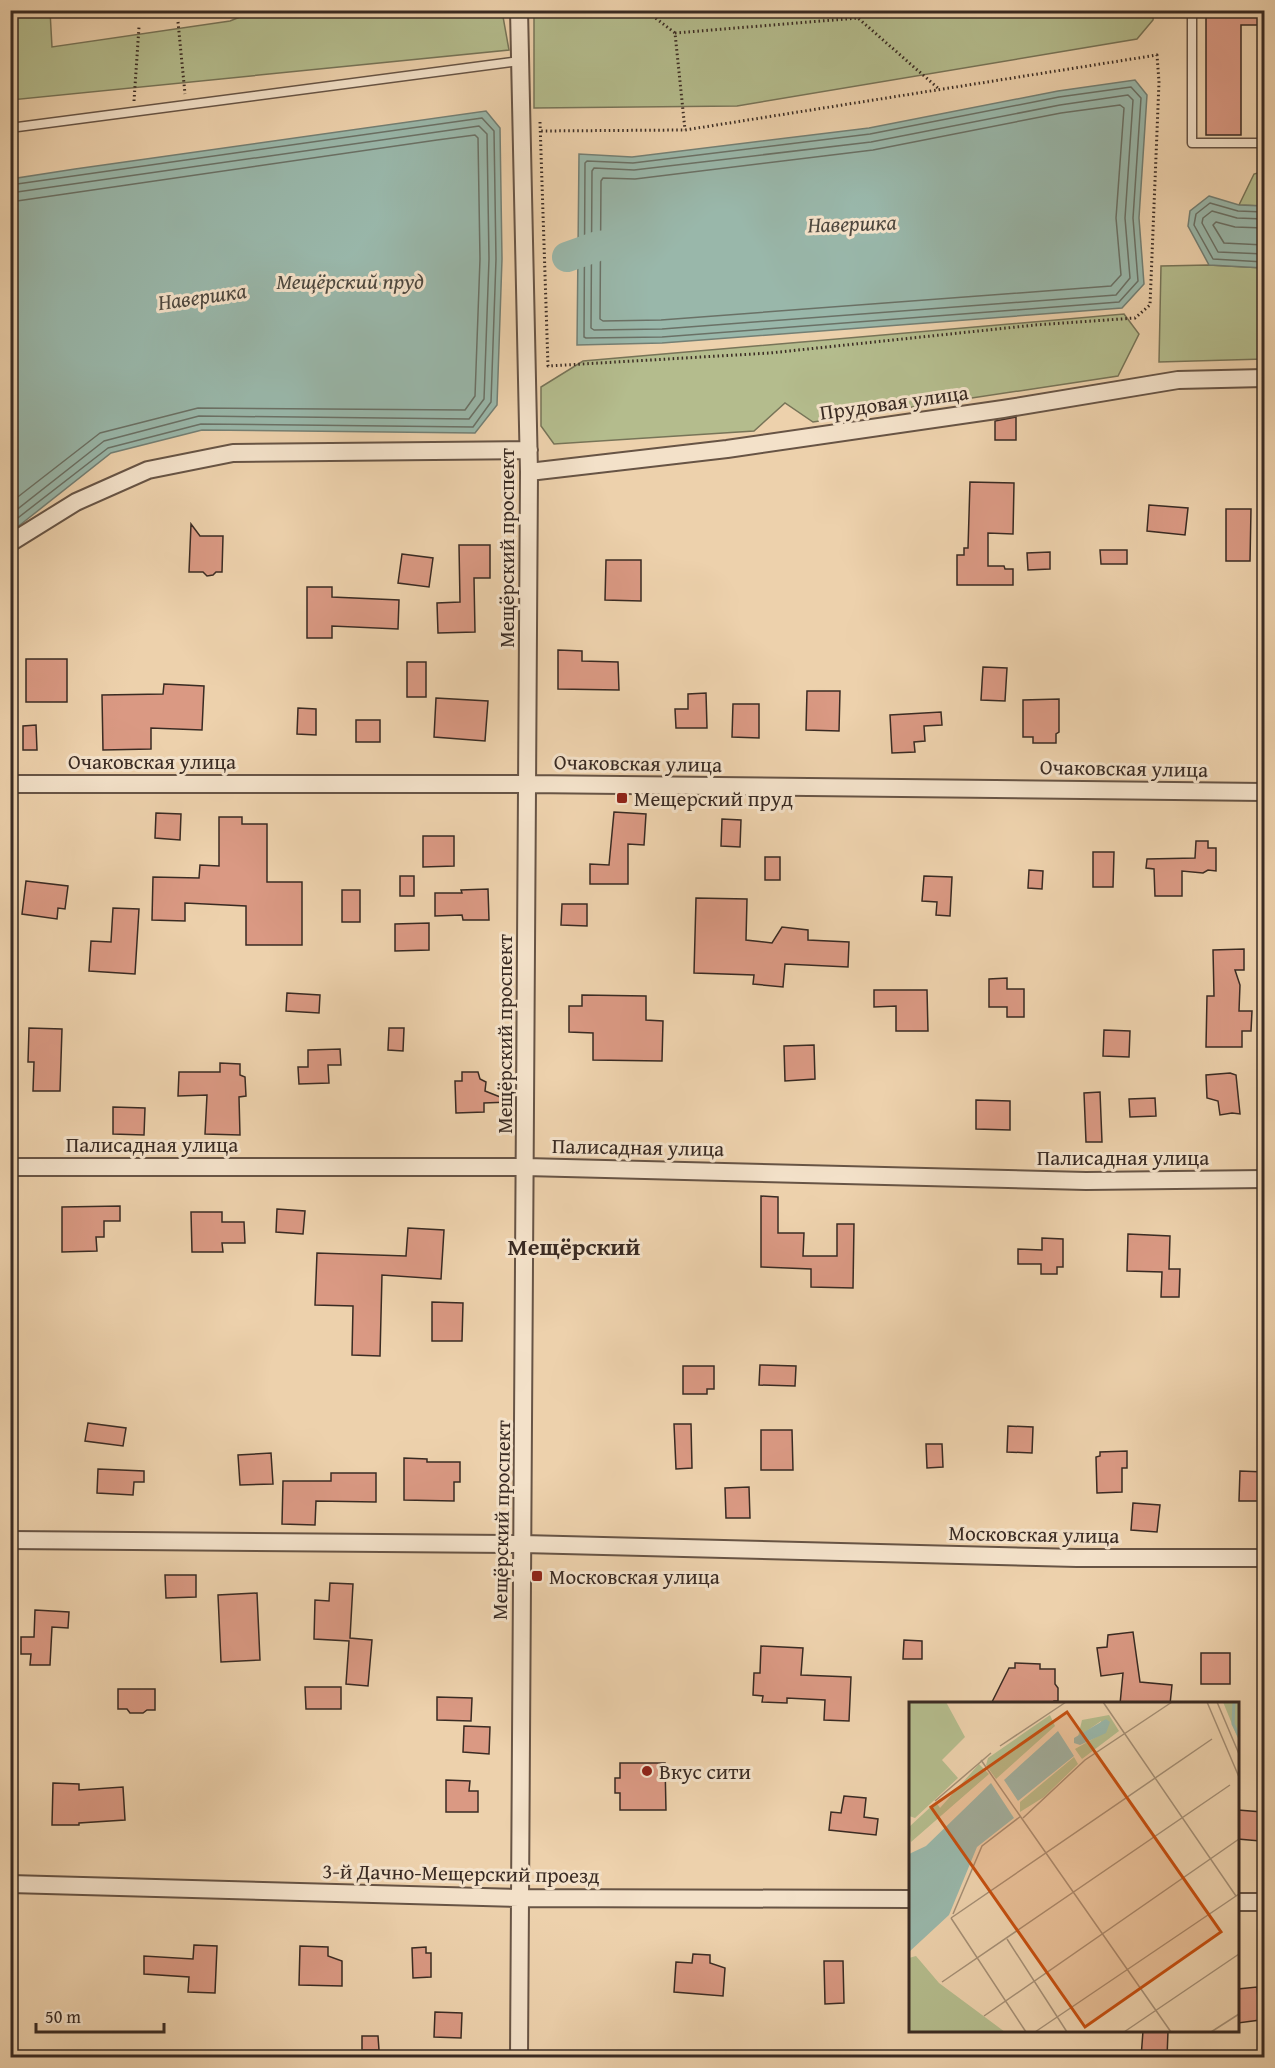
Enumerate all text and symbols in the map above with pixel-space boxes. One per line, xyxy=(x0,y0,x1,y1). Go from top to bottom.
water label: Навершка xyxy=(807,205,897,241)
water label: Мещёрский пруд xyxy=(276,265,424,297)
water label: Навершка xyxy=(156,274,248,318)
street label: Прудовая улица xyxy=(818,376,970,428)
street label: Мещёрский проспект xyxy=(491,448,522,648)
street label: Очаковская улица xyxy=(68,746,236,777)
street label: Очаковская улица xyxy=(554,746,722,780)
street label: Очаковская улица xyxy=(1040,751,1208,785)
place label: Мещерский пруд xyxy=(634,783,794,814)
marker: Мещерский пруд xyxy=(615,791,629,805)
street label: Мещёрский проспект xyxy=(489,934,520,1134)
street label: Палисадная улица xyxy=(66,1129,238,1160)
street label: Палисадная улица xyxy=(552,1130,724,1164)
street label: Палисадная улица xyxy=(1037,1142,1209,1173)
district label: Мещёрский xyxy=(508,1229,640,1264)
street label: Мещёрский проспект xyxy=(484,1420,518,1620)
street label: Московская улица xyxy=(948,1517,1120,1551)
place label: Московская улица xyxy=(549,1561,720,1592)
marker: Московская улица xyxy=(530,1569,544,1583)
inset map xyxy=(909,1702,1239,2032)
place label: Вкус сити xyxy=(659,1756,751,1787)
marker: Вкус сити xyxy=(640,1764,654,1778)
street label: 3-й Дачно-Мещерский проезд xyxy=(322,1855,600,1891)
scale bar xyxy=(36,1996,164,2034)
text: 50 m xyxy=(45,2003,81,2030)

